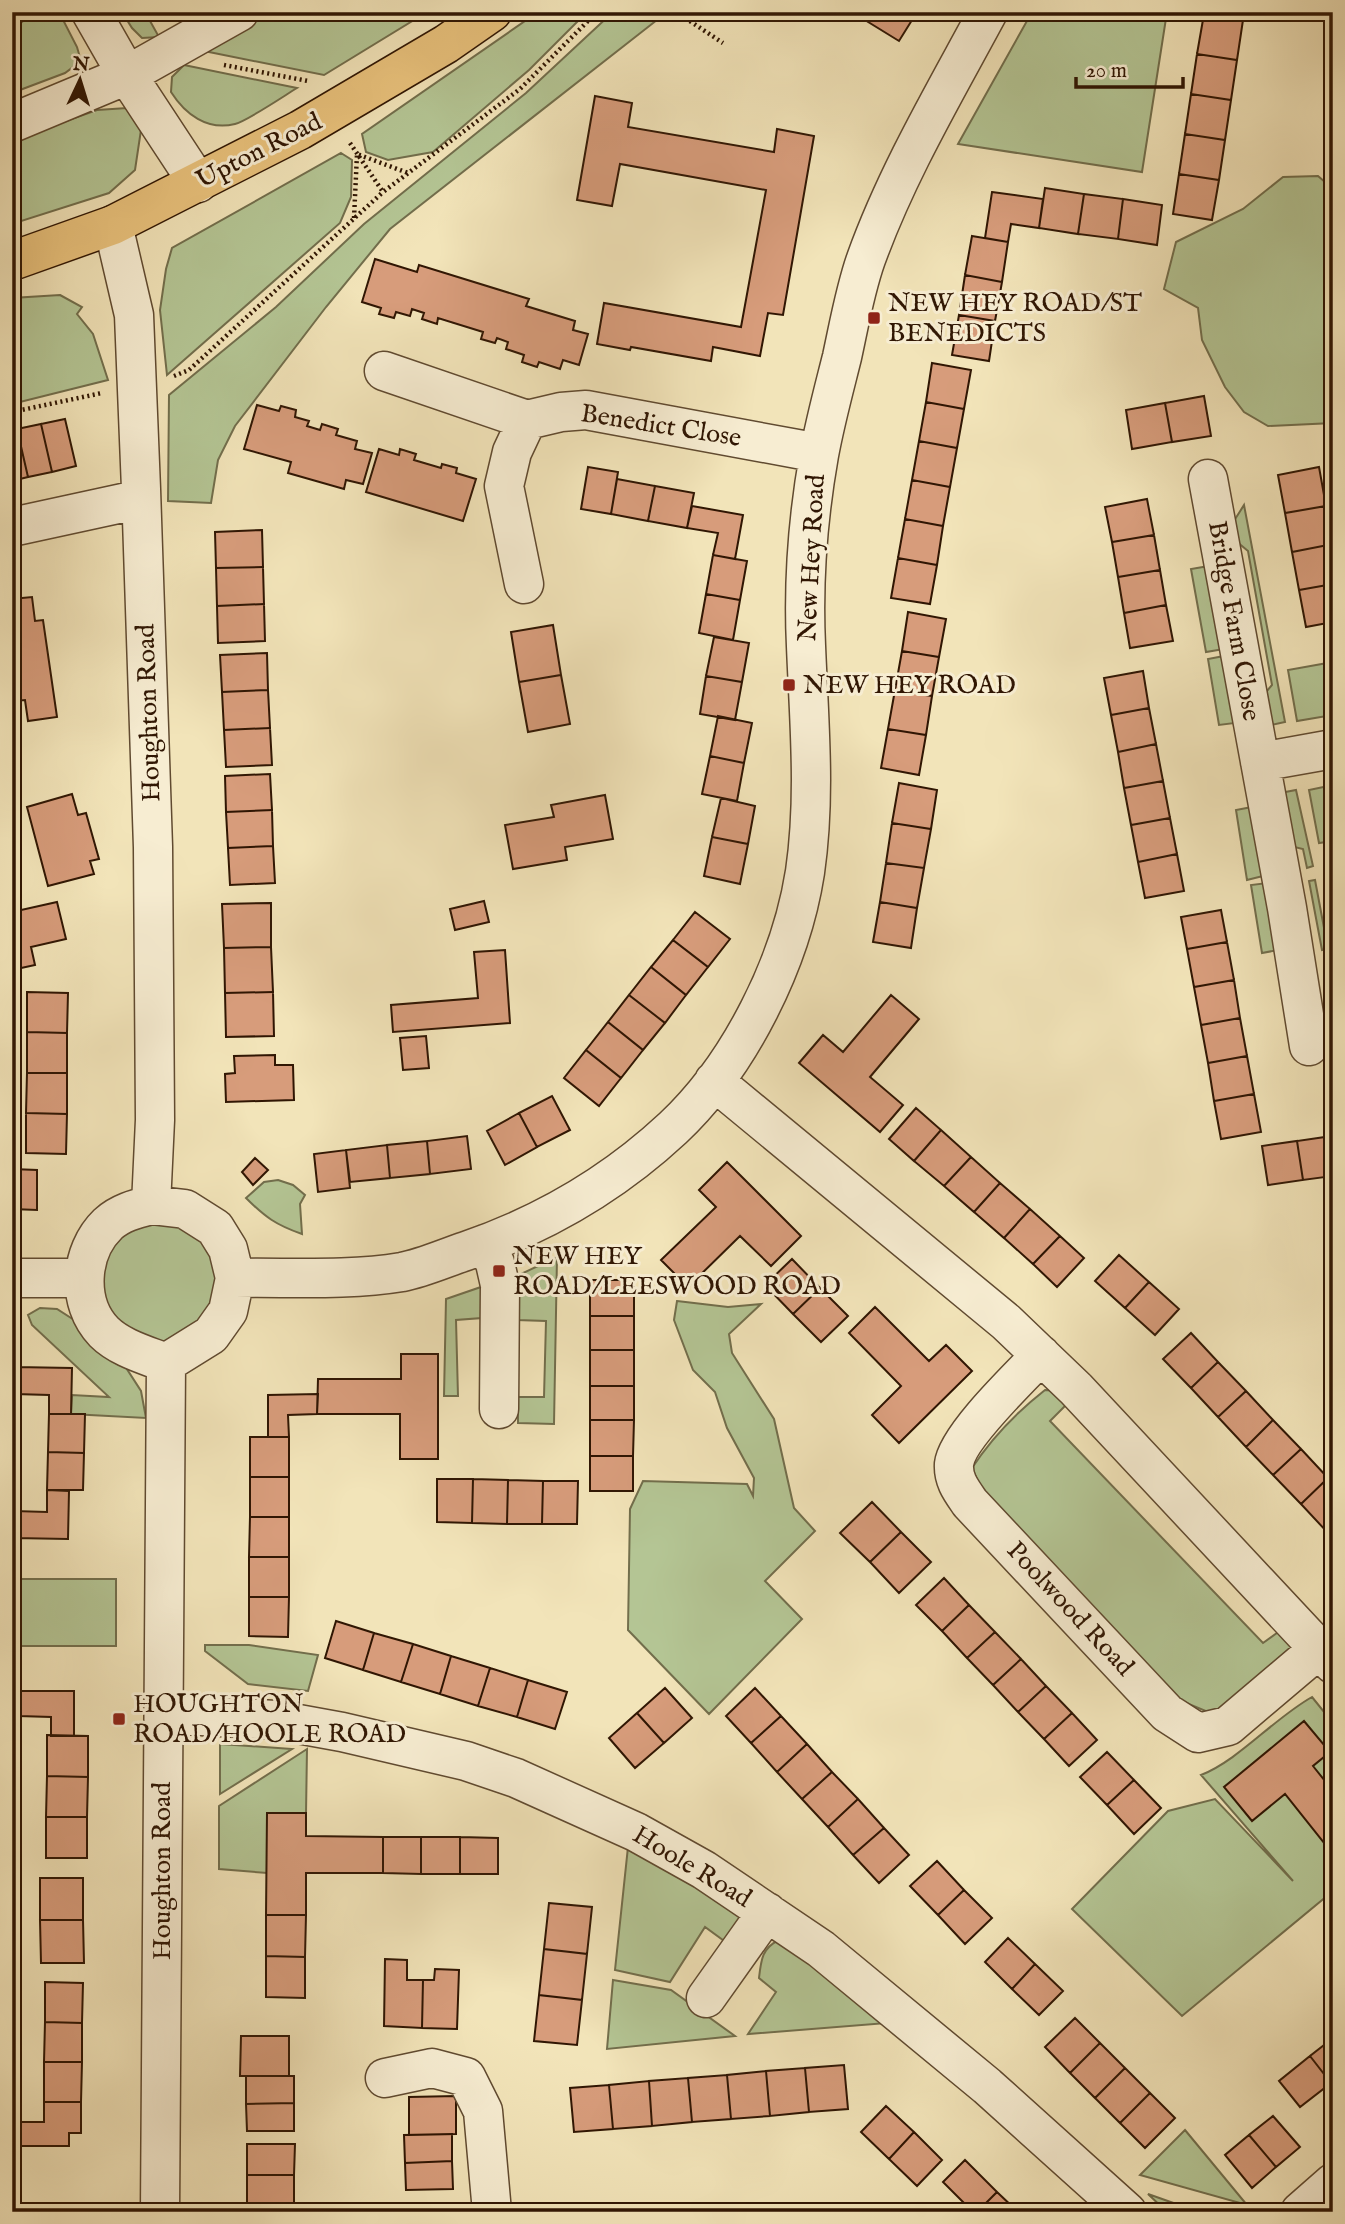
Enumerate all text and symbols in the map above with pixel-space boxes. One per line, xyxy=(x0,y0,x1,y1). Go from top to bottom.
north arrow xyxy=(46,46,116,116)
scale bar xyxy=(1076,46,1182,90)
text: N xyxy=(71,52,91,78)
text: 20 m xyxy=(1086,58,1127,85)
street label: Upton Road xyxy=(191,105,327,197)
place label: NEW HEY ROAD/ST BENEDICTS xyxy=(888,287,1142,350)
marker: NEW HEY ROAD/ST BENEDICTS xyxy=(866,310,882,326)
street label: Benedict Close xyxy=(578,397,744,455)
street label: New Hey Road xyxy=(791,473,833,643)
street label: Bridge Farm Close xyxy=(1200,518,1268,724)
street label: Houghton Road xyxy=(129,623,169,803)
place label: NEW HEY ROAD xyxy=(803,669,1016,702)
marker: NEW HEY ROAD xyxy=(781,677,797,693)
place label: NEW HEY ROAD/LEESWOOD ROAD xyxy=(513,1240,841,1303)
marker: NEW HEY ROAD/LEESWOOD ROAD xyxy=(491,1263,507,1279)
street label: Poolwood Road xyxy=(999,1535,1141,1683)
place label: HOUGHTON ROAD/HOOLE ROAD xyxy=(133,1688,406,1751)
marker: HOUGHTON ROAD/HOOLE ROAD xyxy=(111,1711,127,1727)
street label: Houghton Road xyxy=(146,1782,179,1960)
street label: Hoole Road xyxy=(626,1819,758,1916)

